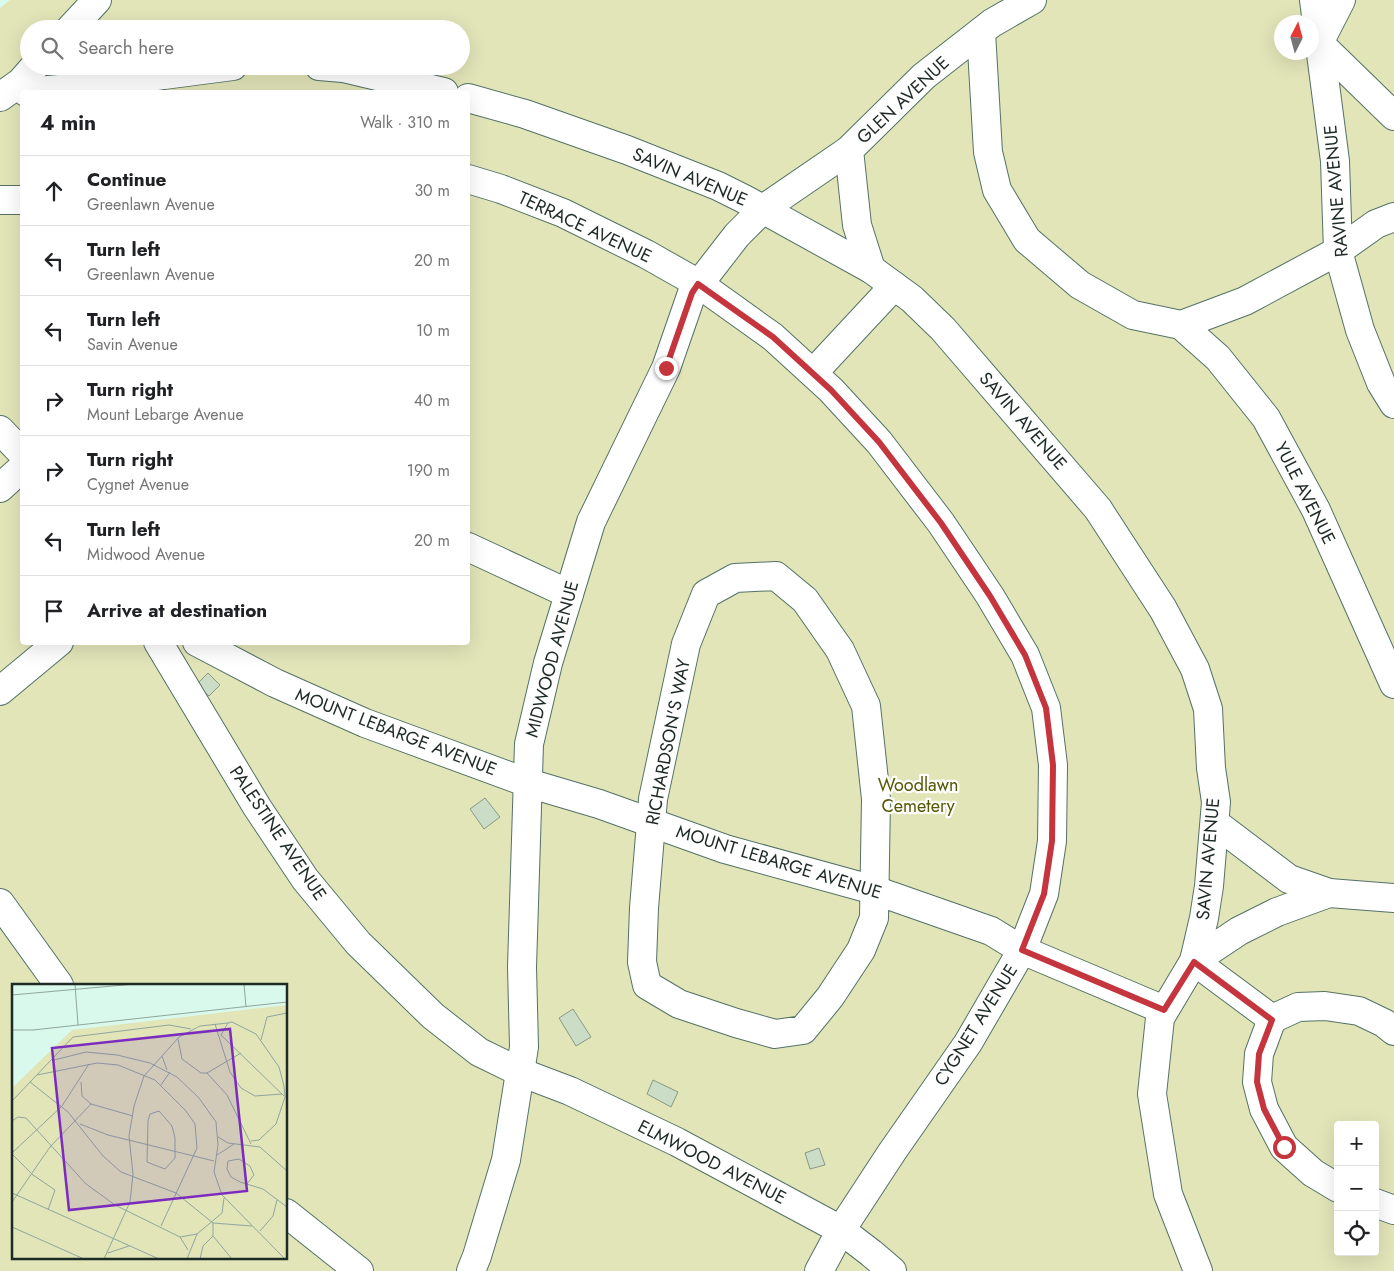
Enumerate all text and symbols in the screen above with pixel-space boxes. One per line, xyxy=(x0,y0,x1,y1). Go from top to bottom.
north arrow xyxy=(1274,15,1319,60)
search box xyxy=(20,20,470,75)
icon: search xyxy=(38,34,66,62)
text: Search here xyxy=(78,34,174,61)
street label: GLEN AVENUE xyxy=(851,50,955,150)
text: 4 min xyxy=(40,108,96,138)
text: Walk · 310 m xyxy=(360,111,450,134)
street label: RAVINE AVENUE xyxy=(1317,124,1355,258)
street label: SAVIN AVENUE xyxy=(629,141,751,213)
text: Continue xyxy=(87,166,166,193)
icon: ahead xyxy=(40,177,68,205)
text: 30 m xyxy=(414,179,450,202)
street label: TERRACE AVENUE xyxy=(514,185,656,269)
text: Greenlawn Avenue xyxy=(87,193,215,216)
text: Turn left xyxy=(87,236,160,263)
icon: left xyxy=(40,247,68,275)
text: 20 m xyxy=(414,249,450,272)
text: Greenlawn Avenue xyxy=(87,263,215,286)
text: Turn left xyxy=(87,306,160,333)
icon: left xyxy=(40,317,68,345)
text: 10 m xyxy=(416,319,450,342)
text: Savin Avenue xyxy=(87,333,178,356)
route end xyxy=(655,357,678,380)
street label: SAVIN AVENUE xyxy=(973,366,1073,476)
text: Turn right xyxy=(87,376,173,403)
icon: right xyxy=(40,387,68,415)
text: 40 m xyxy=(414,389,450,412)
text: Mount Lebarge Avenue xyxy=(87,403,244,426)
street label: YULE AVENUE xyxy=(1268,437,1342,549)
text: Turn right xyxy=(87,446,173,473)
icon: right xyxy=(40,457,68,485)
text: 190 m xyxy=(407,459,450,482)
text: Cygnet Avenue xyxy=(87,473,189,496)
text: Turn left xyxy=(87,516,160,543)
icon: left xyxy=(40,527,68,555)
text: 20 m xyxy=(414,529,450,552)
text: Midwood Avenue xyxy=(87,543,205,566)
street label: MIDWOOD AVENUE xyxy=(519,578,585,740)
icon: arrive xyxy=(40,597,68,625)
text: Arrive at destination xyxy=(87,597,267,624)
street label: RICHARDSON'S WAY xyxy=(639,656,697,827)
street label: MOUNT LEBARGE AVENUE xyxy=(292,682,500,782)
street label: PALESTINE AVENUE xyxy=(223,761,333,905)
park label: Woodlawn Cemetery xyxy=(878,772,958,819)
street label: SAVIN AVENUE xyxy=(1190,797,1226,921)
street label: MOUNT LEBARGE AVENUE xyxy=(673,818,885,906)
street label: CYGNET AVENUE xyxy=(928,959,1024,1091)
inset map xyxy=(12,984,288,1258)
street label: ELMWOOD AVENUE xyxy=(633,1113,791,1211)
map controls xyxy=(1334,1121,1379,1256)
button: + xyxy=(1334,1121,1379,1166)
route start xyxy=(1273,1136,1296,1159)
button: − xyxy=(1334,1166,1379,1211)
button: locate xyxy=(1334,1211,1379,1256)

